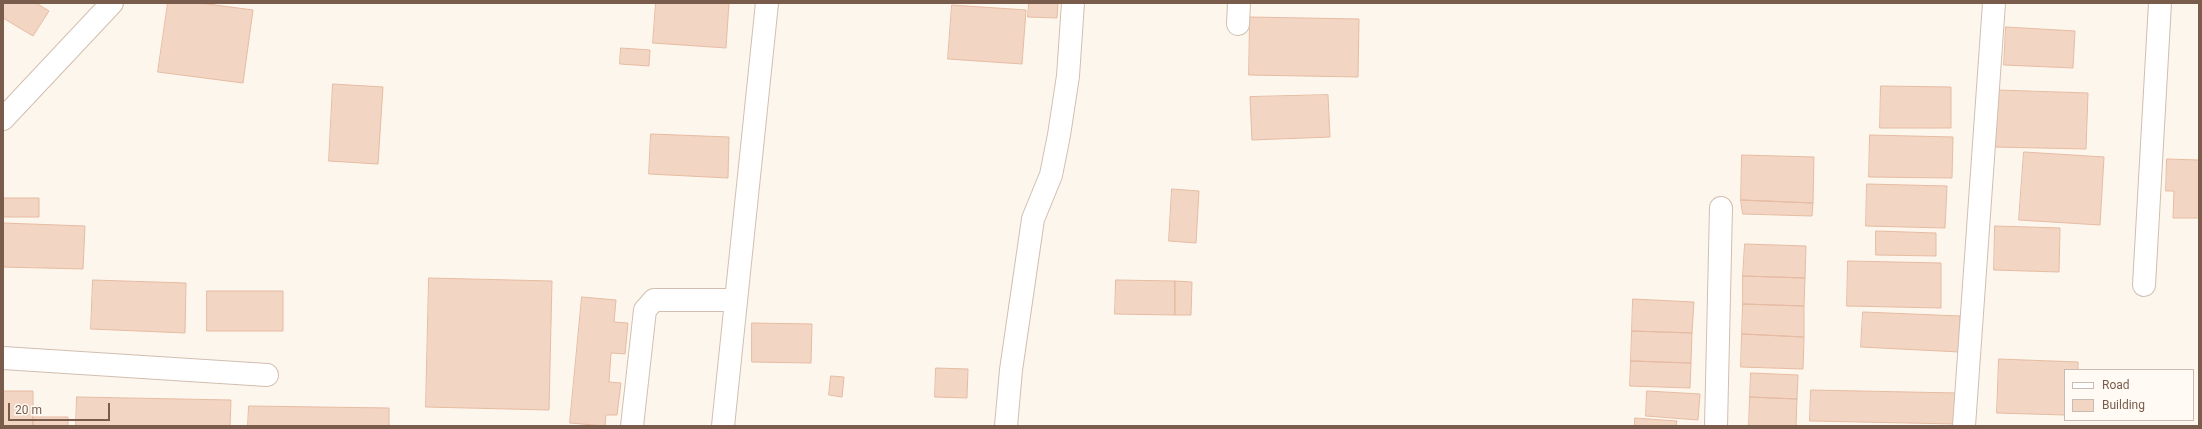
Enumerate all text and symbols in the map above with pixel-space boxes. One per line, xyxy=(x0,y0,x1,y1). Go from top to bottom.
legend xyxy=(2064,369,2194,421)
text: Road xyxy=(2102,378,2130,392)
scale bar xyxy=(10,395,112,421)
text: Building xyxy=(2102,398,2145,412)
text: 20 m xyxy=(15,403,42,417)

